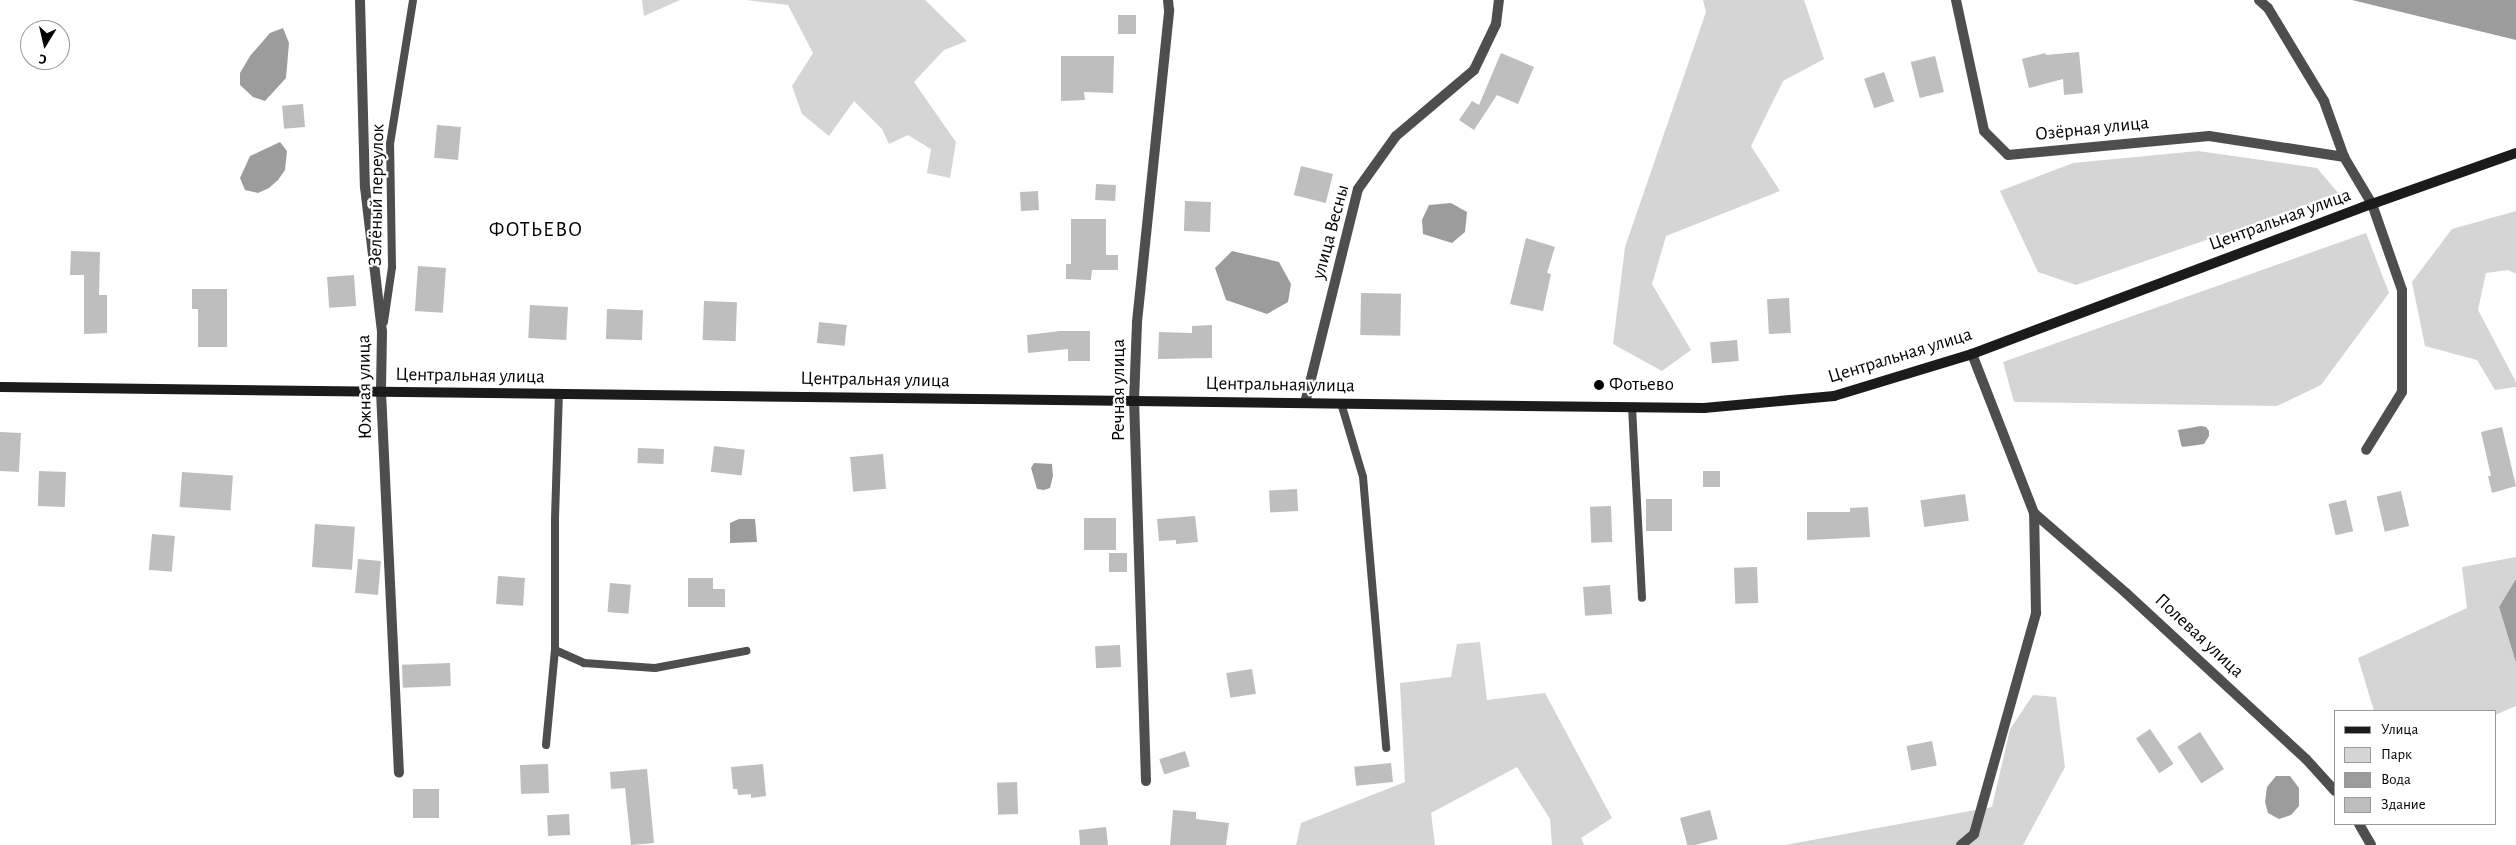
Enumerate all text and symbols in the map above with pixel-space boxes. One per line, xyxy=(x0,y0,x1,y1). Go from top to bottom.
north arrow xyxy=(20,20,70,70)
text: С xyxy=(38,51,48,66)
street label: Озёрная улица xyxy=(2034,112,2150,146)
street label: Зелёный переулок xyxy=(364,124,390,266)
street label: улица Весны xyxy=(1307,182,1355,282)
street label: Центральная улица xyxy=(2206,184,2354,256)
district label: ФОТЬЕВО xyxy=(488,217,584,243)
street label: Центральная улица xyxy=(1825,323,1975,389)
street label: Южная улица xyxy=(353,334,377,440)
street label: Речная улица xyxy=(1108,339,1130,441)
street label: Центральная улица xyxy=(395,363,545,389)
street label: Центральная улица xyxy=(800,367,950,393)
street label: Центральная улица xyxy=(1205,372,1355,398)
place label: Фотьево xyxy=(1609,374,1674,396)
marker: Фотьево xyxy=(1593,379,1605,391)
street label: Полевая улица xyxy=(2150,589,2248,683)
legend xyxy=(2334,710,2496,825)
text: Улица xyxy=(2381,722,2418,737)
text: Парк xyxy=(2381,747,2412,762)
text: Вода xyxy=(2381,772,2411,787)
text: Здание xyxy=(2381,797,2426,812)

